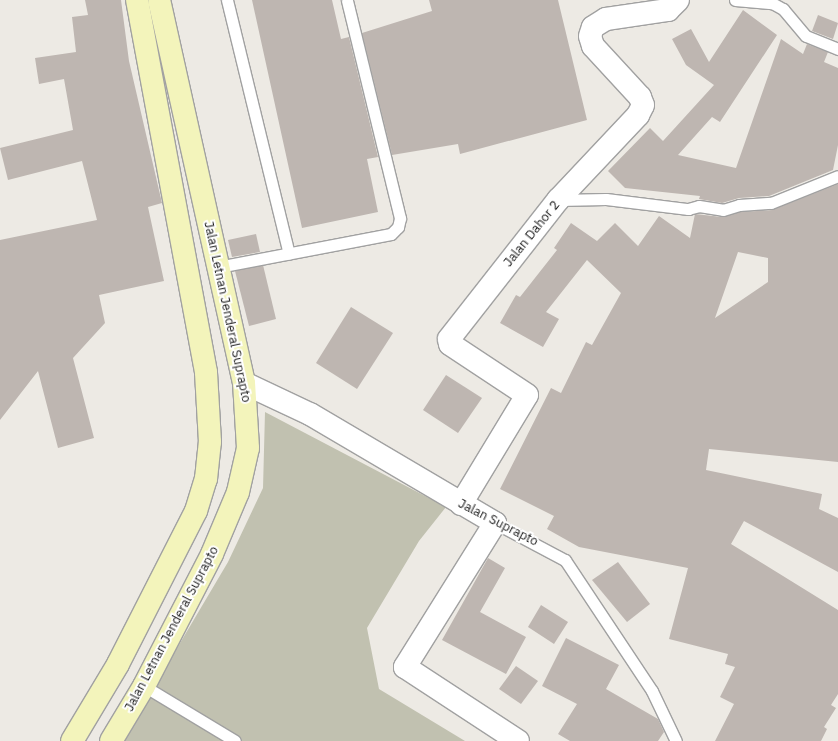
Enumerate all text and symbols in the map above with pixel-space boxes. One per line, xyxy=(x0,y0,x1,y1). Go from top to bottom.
street label: Jalan Dahor 2 xyxy=(501,198,563,270)
street label: Jalan Letnan Jenderal Suprapto xyxy=(200,220,254,404)
street label: Jalan Suprapto xyxy=(455,496,541,550)
street label: Jalan Letnan Jenderal Suprapto xyxy=(122,544,222,714)

